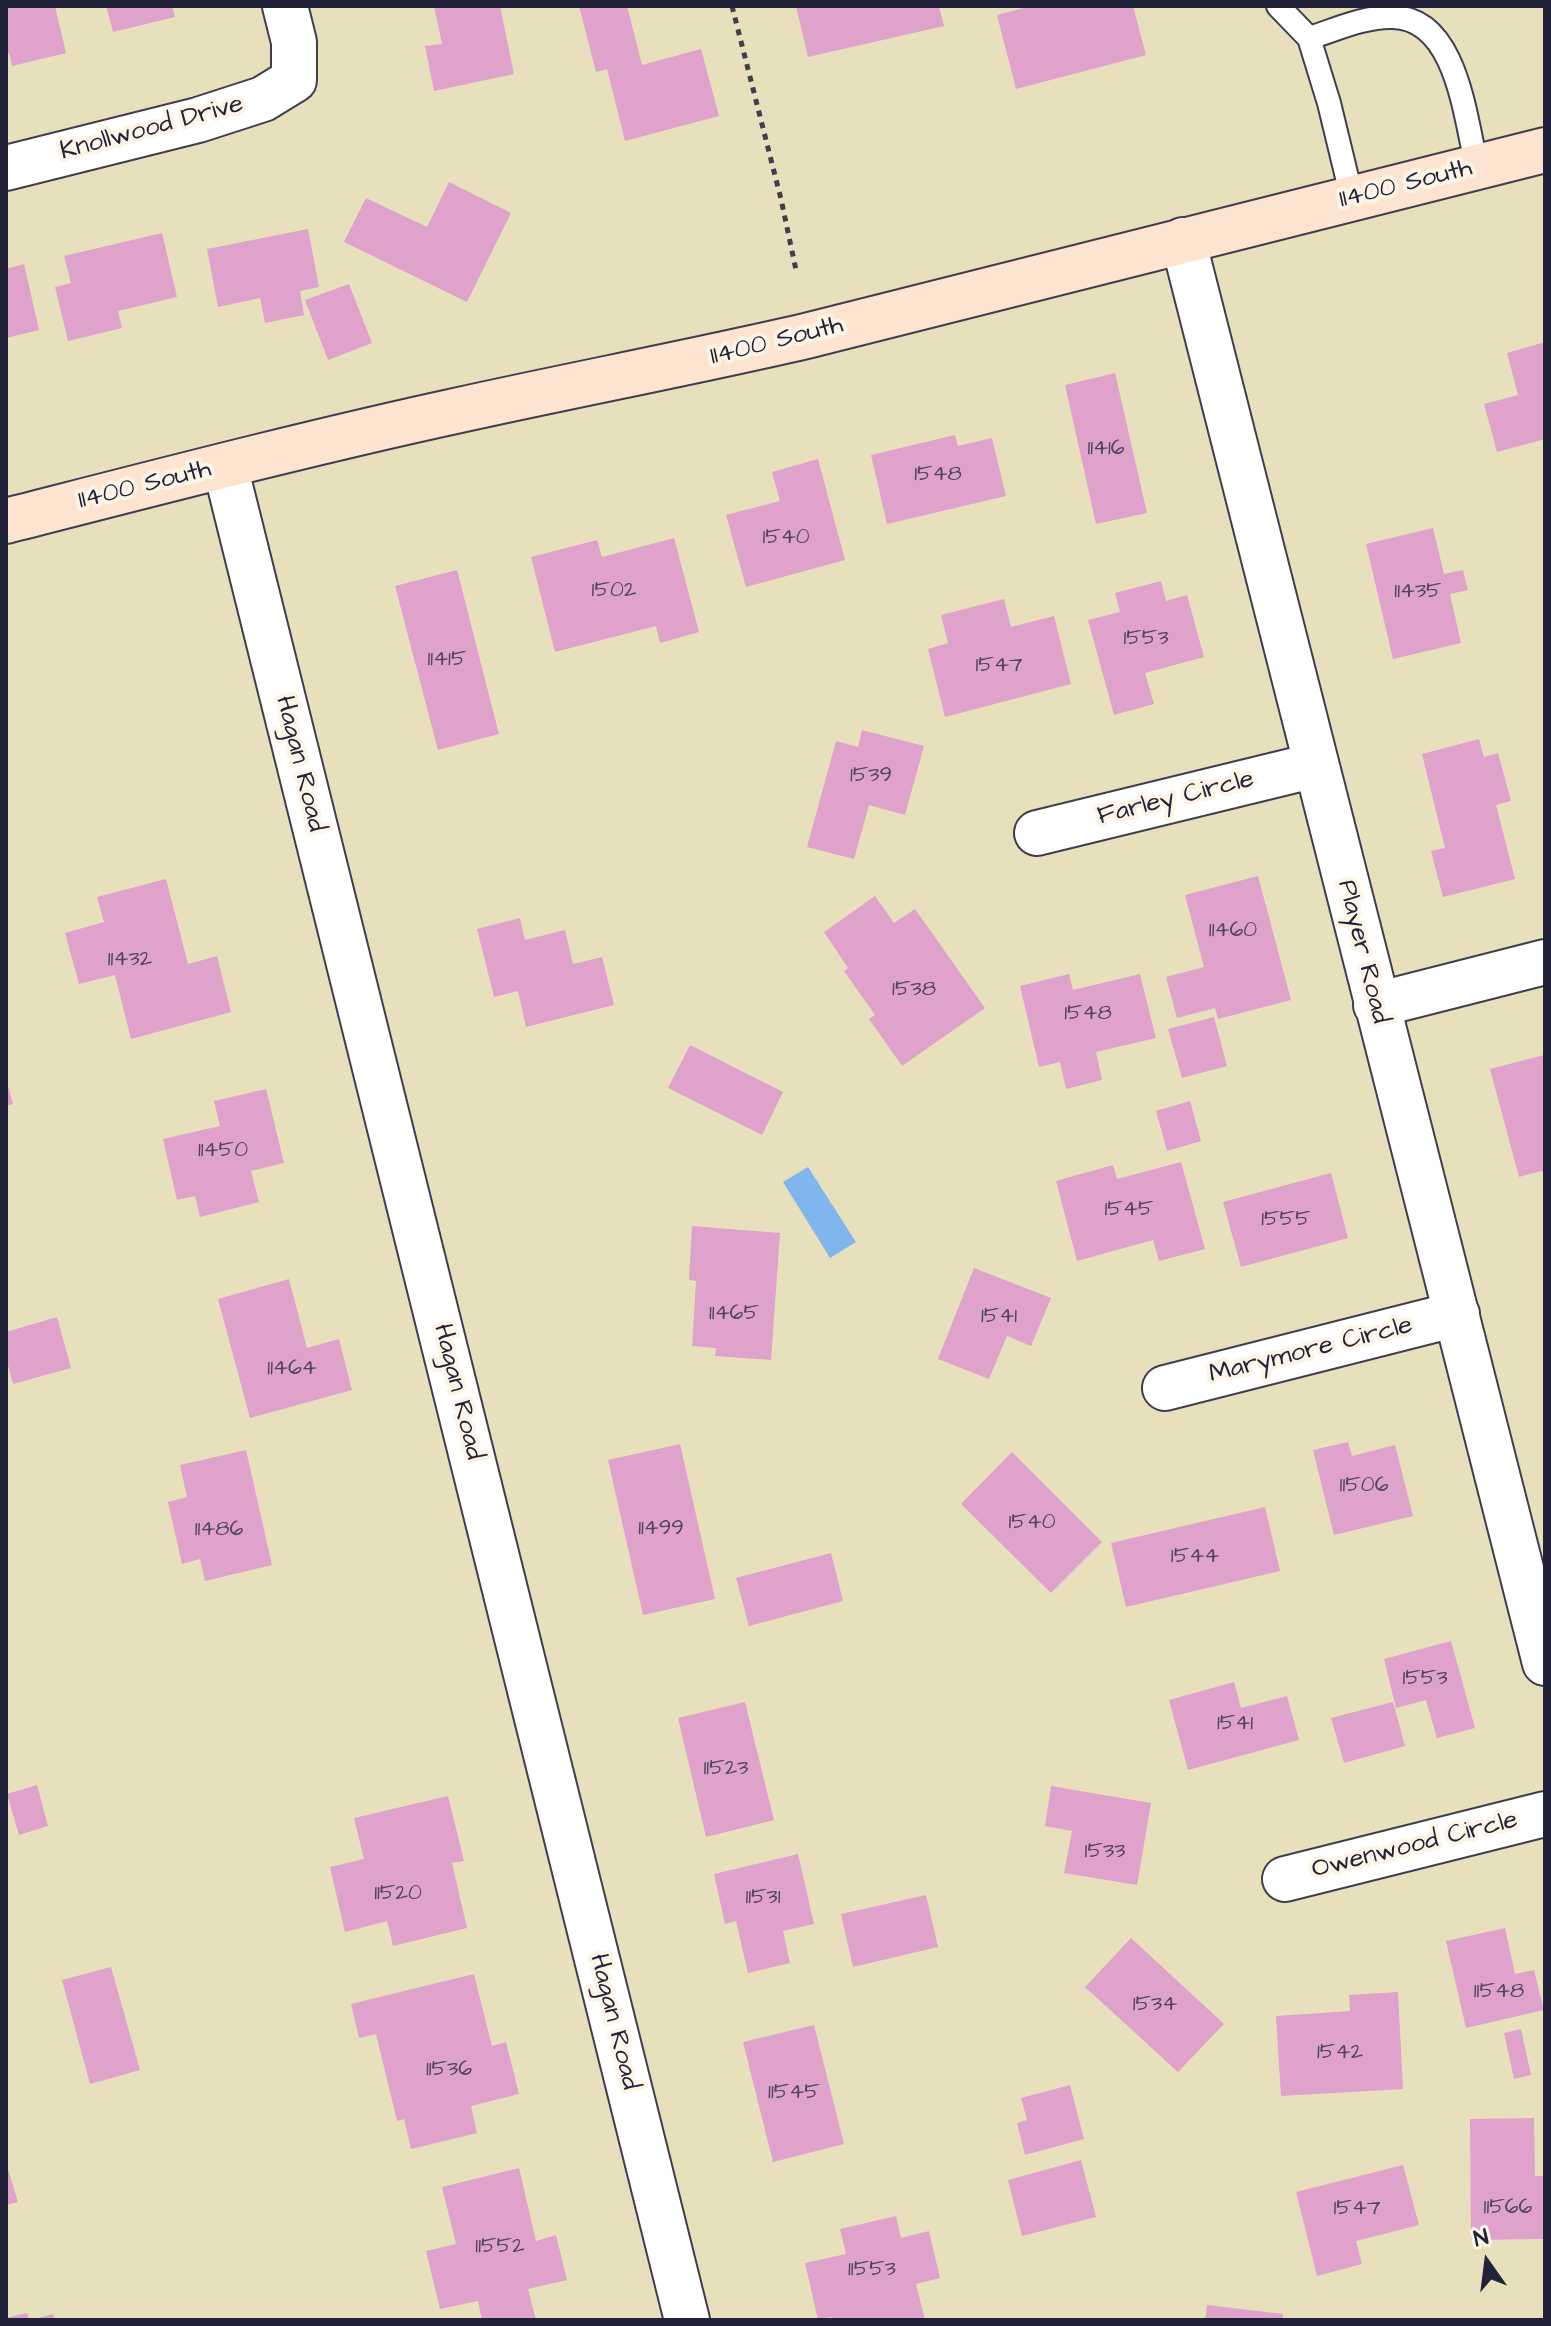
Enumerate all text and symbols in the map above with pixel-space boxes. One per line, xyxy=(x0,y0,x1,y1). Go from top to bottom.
street label: Knollwood Drive xyxy=(57,90,247,168)
street label: 11400 South xyxy=(1336,153,1476,217)
street label: 11400 South xyxy=(707,310,847,374)
house number: 11416 xyxy=(1087,436,1125,462)
street label: 11400 South xyxy=(75,454,215,518)
house number: 1548 xyxy=(914,462,962,488)
house number: 1540 xyxy=(762,525,810,551)
house number: 1502 xyxy=(592,578,636,604)
house number: 11435 xyxy=(1394,579,1442,605)
house number: 1553 xyxy=(1123,626,1169,652)
house number: 11415 xyxy=(428,647,466,673)
house number: 1547 xyxy=(976,653,1022,679)
street label: Hagan Road xyxy=(267,693,331,835)
house number: 1539 xyxy=(850,763,892,789)
street label: Farley Circle xyxy=(1095,765,1257,833)
street label: Player Road xyxy=(1329,877,1395,1027)
house number: 11460 xyxy=(1209,918,1257,944)
house number: 11432 xyxy=(108,947,152,973)
house number: 1538 xyxy=(892,977,936,1003)
house number: 1548 xyxy=(1064,1001,1112,1027)
house number: 11450 xyxy=(198,1138,248,1164)
house number: 1545 xyxy=(1105,1197,1153,1223)
house number: 1555 xyxy=(1261,1207,1311,1233)
house number: 11465 xyxy=(709,1301,759,1327)
house number: 1541 xyxy=(981,1304,1017,1330)
street label: Marymore Circle xyxy=(1206,1311,1416,1391)
street label: Hagan Road xyxy=(425,1321,489,1463)
house number: 11464 xyxy=(267,1356,317,1382)
house number: 11506 xyxy=(1340,1473,1388,1499)
house number: 1540 xyxy=(1008,1510,1056,1536)
house number: 11499 xyxy=(638,1516,684,1542)
house number: 11486 xyxy=(195,1517,243,1543)
house number: 1544 xyxy=(1171,1544,1219,1570)
house number: 1553 xyxy=(1402,1666,1448,1692)
house number: 1541 xyxy=(1217,1711,1253,1737)
house number: 11523 xyxy=(704,1756,748,1782)
street label: Owenwood Circle xyxy=(1309,1805,1521,1887)
house number: 1533 xyxy=(1085,1839,1125,1865)
house number: 11520 xyxy=(374,1881,422,1907)
house number: 11531 xyxy=(745,1885,781,1911)
street label: Hagan Road xyxy=(581,1951,645,2093)
house number: 11548 xyxy=(1474,1979,1524,2005)
house number: 1534 xyxy=(1133,1992,1177,2018)
house number: 1542 xyxy=(1317,2040,1363,2066)
house number: 11536 xyxy=(426,2057,472,2083)
house number: 11545 xyxy=(768,2080,820,2106)
house number: 11566 xyxy=(1484,2195,1532,2221)
house number: 1547 xyxy=(1334,2196,1380,2222)
north arrow xyxy=(1447,2222,1527,2302)
text: N xyxy=(1471,2222,1492,2255)
house number: 11552 xyxy=(475,2234,525,2260)
house number: 11553 xyxy=(848,2257,896,2283)

